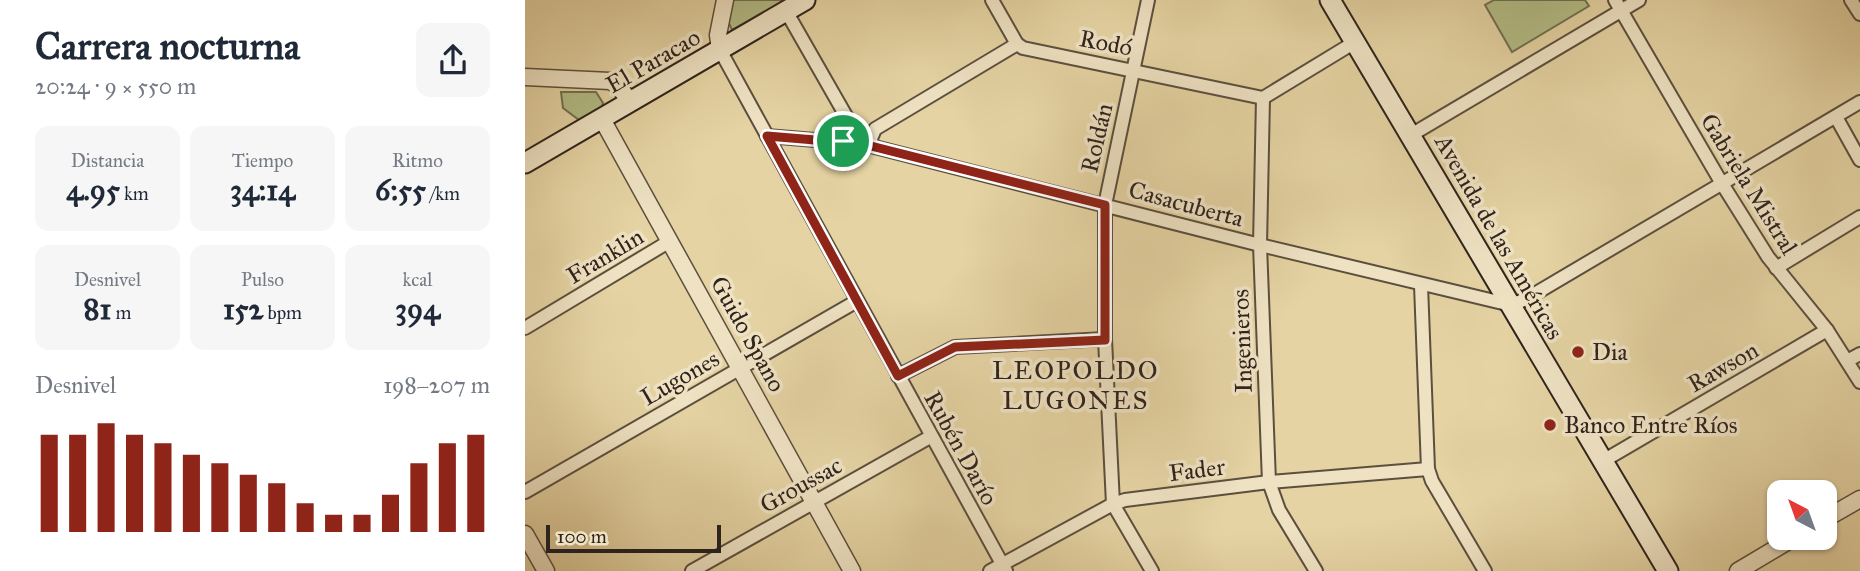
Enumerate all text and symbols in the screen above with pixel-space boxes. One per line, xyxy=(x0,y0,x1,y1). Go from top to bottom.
street label: El Paracao xyxy=(600,22,706,100)
text: Carrera nocturna xyxy=(35,23,300,69)
button: share xyxy=(416,23,490,97)
street label: Rodó xyxy=(1077,23,1135,63)
text: 20:24 · 9 × 550 m xyxy=(35,72,196,100)
street label: Roldán xyxy=(1074,100,1120,176)
street label: Gabriela Mistral xyxy=(1694,108,1805,261)
pin xyxy=(813,111,873,171)
icon: arrive xyxy=(824,122,862,160)
street label: Avenida de las Américas xyxy=(1428,128,1570,345)
text: Distancia xyxy=(71,149,144,172)
text: Tiempo xyxy=(232,149,293,172)
text: Ritmo xyxy=(392,149,443,172)
text: 4.95 xyxy=(66,172,120,208)
text: 34:14 xyxy=(230,172,295,208)
text: 6:55 xyxy=(375,172,426,208)
street label: Casacuberta xyxy=(1125,174,1247,234)
text: km xyxy=(120,182,149,205)
text: /km xyxy=(426,182,460,205)
street label: Franklin xyxy=(561,221,649,291)
text: Desnivel xyxy=(74,268,141,291)
text: Pulso xyxy=(241,268,284,291)
text: kcal xyxy=(403,268,432,291)
street label: Guido Spano xyxy=(704,271,792,397)
street label: Ingenieros xyxy=(1225,289,1259,393)
text: 81 xyxy=(84,291,111,327)
text: 152 xyxy=(223,291,263,327)
text: 394 xyxy=(395,291,440,327)
text: m xyxy=(111,301,131,324)
text: bpm xyxy=(263,301,302,324)
street label: Rawson xyxy=(1682,335,1764,399)
place label: Dia xyxy=(1592,337,1629,367)
street label: Lugones xyxy=(635,344,725,412)
marker: Dia xyxy=(1570,344,1586,360)
district label: LEOPOLDO LUGONES xyxy=(992,354,1160,416)
text: Desnivel xyxy=(35,371,116,399)
text: 198–207 m xyxy=(383,371,490,399)
street label: Rubén Darío xyxy=(917,386,1005,510)
place label: Banco Entre Ríos xyxy=(1564,410,1738,440)
marker: Banco Entre Ríos xyxy=(1542,417,1558,433)
street label: Groussac xyxy=(755,450,847,520)
street label: Fader xyxy=(1167,452,1227,488)
north arrow xyxy=(1767,480,1837,550)
map controls xyxy=(1767,480,1837,550)
scale bar xyxy=(546,522,721,554)
text: 100 m xyxy=(557,525,607,548)

